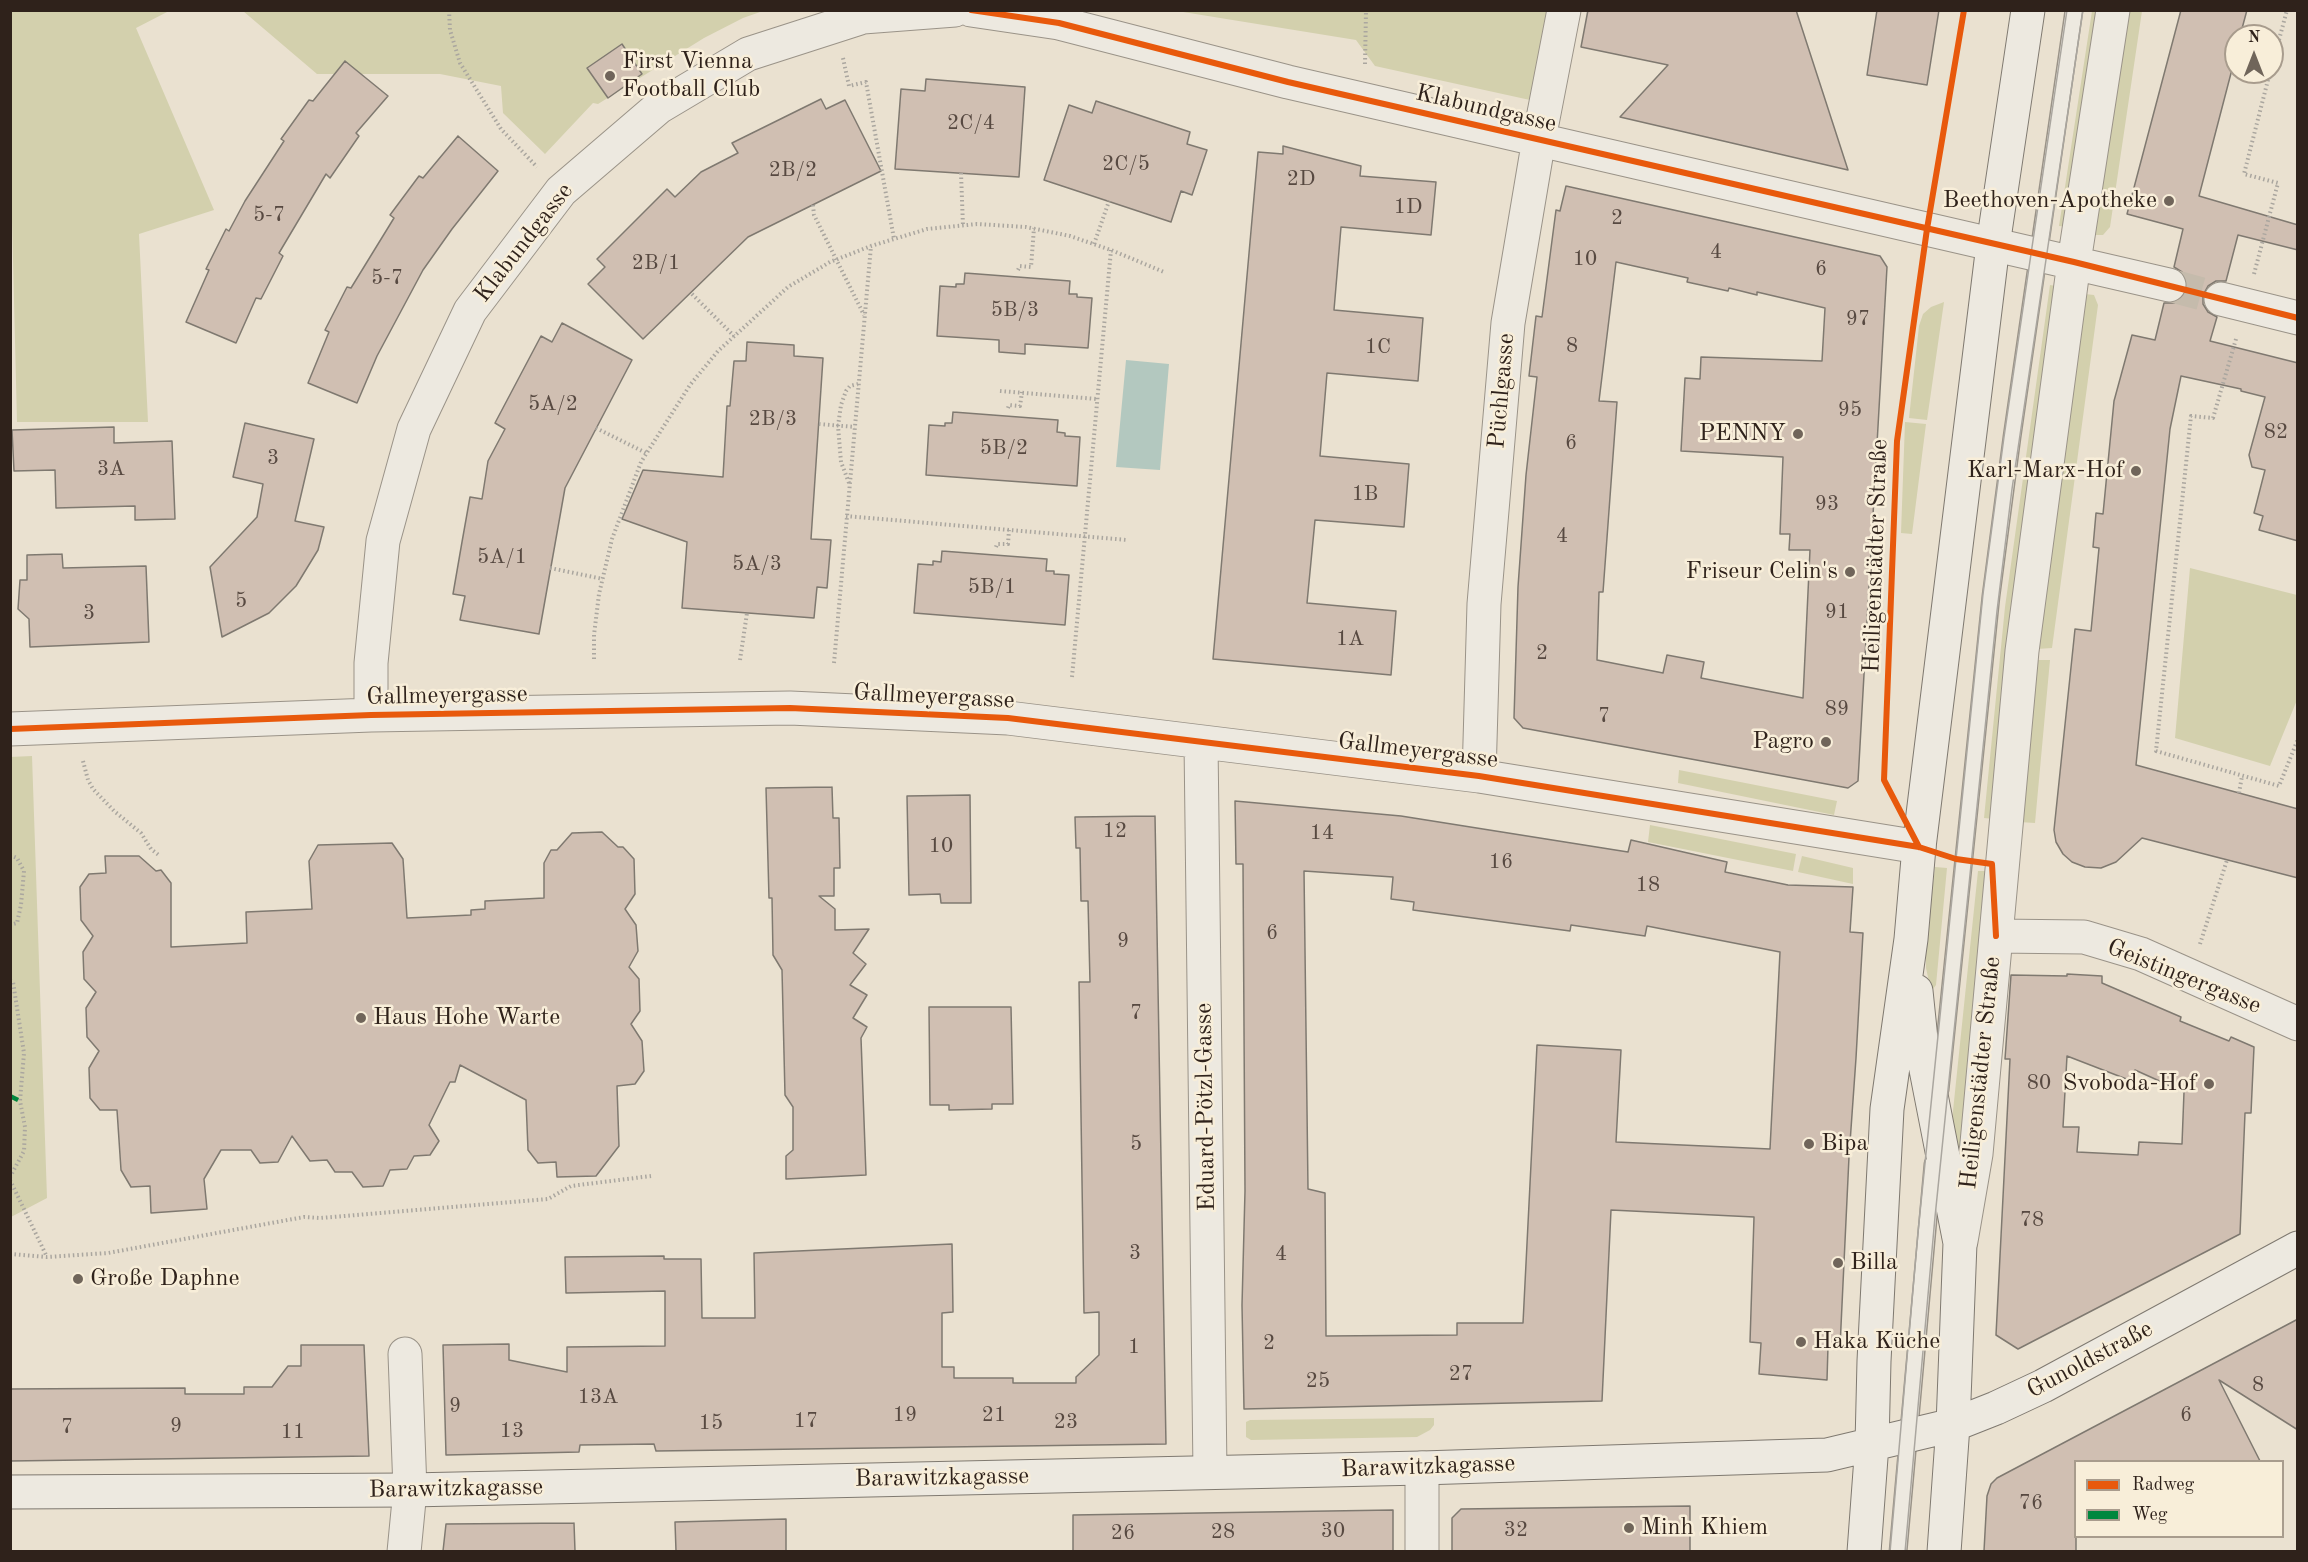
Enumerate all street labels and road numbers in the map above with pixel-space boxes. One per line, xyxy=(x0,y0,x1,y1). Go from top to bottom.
street label: Klabundgasse xyxy=(1413,79,1559,139)
street label: Klabundgasse xyxy=(468,177,580,309)
street label: Püchlgasse xyxy=(1483,332,1521,450)
street label: Heiligenstädter Straße xyxy=(1858,438,1894,674)
street label: Gallmeyergasse xyxy=(853,678,1015,716)
street label: Gallmeyergasse xyxy=(366,680,528,712)
street label: Gallmeyergasse xyxy=(1336,727,1500,775)
street label: Geistingergasse xyxy=(2103,933,2265,1021)
street label: Heiligenstädter Straße xyxy=(1954,955,2008,1191)
street label: Eduard-Pötzl-Gasse xyxy=(1190,1002,1222,1212)
street label: Gunoldstraße xyxy=(2022,1315,2158,1405)
street label: Barawitzkagasse xyxy=(1340,1450,1516,1484)
street label: Barawitzkagasse xyxy=(854,1462,1030,1494)
street label: Barawitzkagasse xyxy=(368,1473,544,1505)

